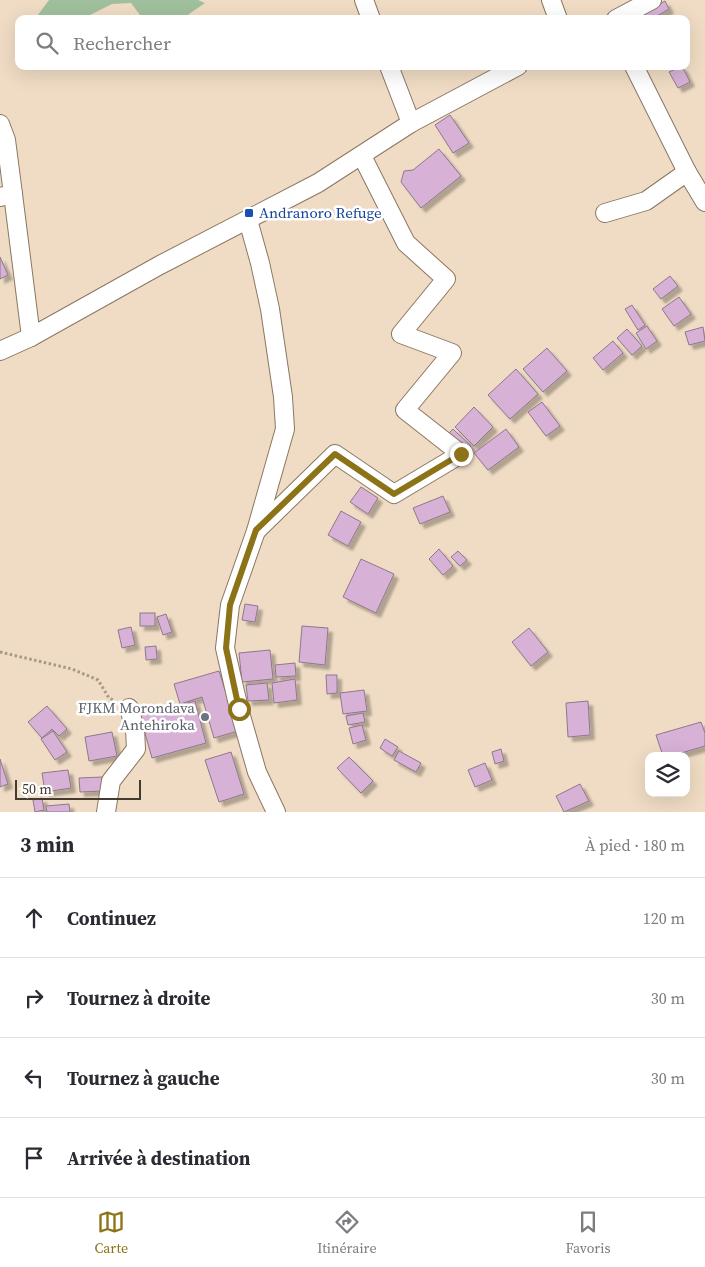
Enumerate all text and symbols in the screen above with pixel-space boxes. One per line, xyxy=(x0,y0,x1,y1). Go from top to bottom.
search box xyxy=(15,15,690,70)
icon: search xyxy=(33,29,61,57)
text: Rechercher xyxy=(73,30,171,56)
place label: Andranoro Refuge xyxy=(259,202,382,223)
marker: Andranoro Refuge xyxy=(243,207,255,219)
route end xyxy=(450,443,473,466)
place label: FJKM Morondava Antehiroka xyxy=(78,697,195,735)
route start xyxy=(228,698,251,721)
marker: FJKM Morondava Antehiroka xyxy=(199,711,211,723)
map controls xyxy=(645,752,690,797)
button: layers xyxy=(645,752,690,797)
scale bar xyxy=(15,777,141,800)
text: 50 m xyxy=(22,779,52,799)
text: 3 min xyxy=(20,830,75,859)
text: À pied · 180 m xyxy=(585,834,685,856)
icon: ahead xyxy=(20,904,48,932)
text: Continuez xyxy=(67,905,156,931)
text: 120 m xyxy=(643,907,685,929)
icon: right xyxy=(20,984,48,1012)
text: Tournez à droite xyxy=(67,985,210,1011)
text: 30 m xyxy=(651,987,685,1009)
icon: left xyxy=(20,1064,48,1092)
text: Tournez à gauche xyxy=(67,1065,220,1091)
text: 30 m xyxy=(651,1067,685,1089)
icon: arrive xyxy=(20,1144,48,1172)
text: Arrivée à destination xyxy=(67,1145,250,1171)
tab: Carte xyxy=(94,1208,128,1258)
tab: Itinéraire xyxy=(317,1208,377,1258)
tab: Favoris xyxy=(565,1208,611,1258)

